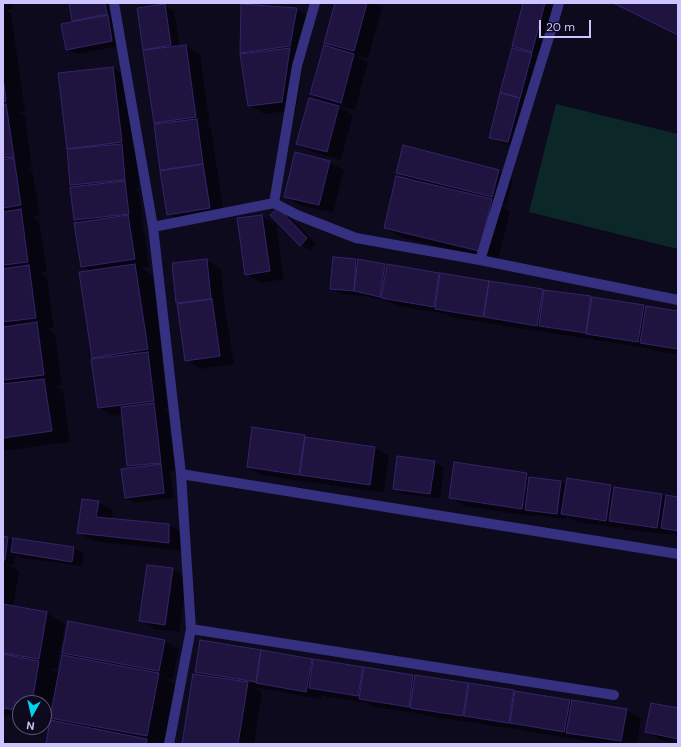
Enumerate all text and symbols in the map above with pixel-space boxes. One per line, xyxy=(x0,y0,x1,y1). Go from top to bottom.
scale bar xyxy=(541,12,593,38)
text: 20 m xyxy=(546,19,575,35)
north arrow xyxy=(12,695,52,735)
text: N xyxy=(26,718,35,733)

